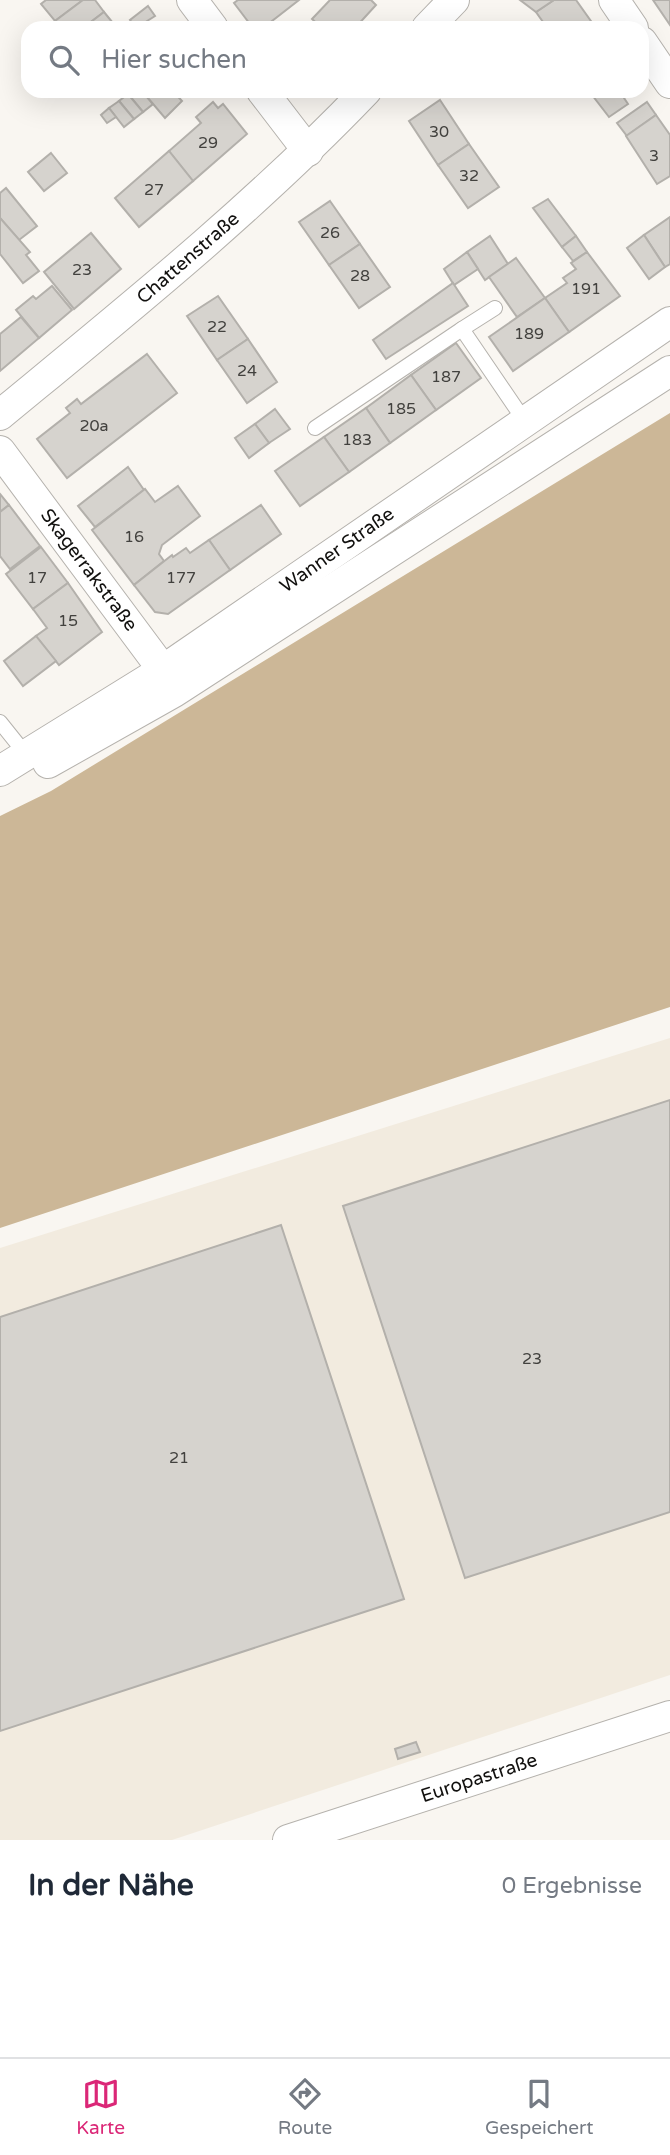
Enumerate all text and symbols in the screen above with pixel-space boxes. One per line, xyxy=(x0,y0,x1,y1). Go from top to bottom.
search box xyxy=(21,21,649,98)
icon: search xyxy=(45,41,83,79)
text: Hier suchen xyxy=(101,44,247,75)
house number: 30 xyxy=(429,122,449,142)
house number: 29 xyxy=(198,133,218,153)
house number: 3 xyxy=(649,146,659,166)
house number: 32 xyxy=(459,166,479,186)
house number: 27 xyxy=(144,180,164,200)
street label: Chattenstraße xyxy=(132,208,244,308)
house number: 26 xyxy=(320,223,340,243)
house number: 23 xyxy=(72,260,92,280)
house number: 28 xyxy=(350,266,370,286)
house number: 191 xyxy=(571,279,601,299)
house number: 22 xyxy=(207,317,227,337)
house number: 189 xyxy=(514,324,544,344)
house number: 24 xyxy=(237,361,257,381)
house number: 187 xyxy=(431,367,461,387)
house number: 185 xyxy=(386,399,416,419)
house number: 20a xyxy=(79,416,109,436)
house number: 183 xyxy=(342,430,372,450)
street label: Wanner Straße xyxy=(276,503,398,597)
street label: Skagerrakstraße xyxy=(36,505,142,635)
house number: 16 xyxy=(124,527,144,547)
house number: 17 xyxy=(27,568,47,588)
house number: 177 xyxy=(166,568,196,588)
house number: 15 xyxy=(58,611,78,631)
house number: 23 xyxy=(522,1349,542,1369)
house number: 21 xyxy=(169,1448,189,1468)
street label: Europastraße xyxy=(418,1749,540,1807)
text: In der Nähe xyxy=(28,1867,194,1904)
text: 0 Ergebnisse xyxy=(502,1872,642,1900)
tab: Karte xyxy=(76,2075,125,2139)
tab: Route xyxy=(278,2075,332,2139)
tab: Gespeichert xyxy=(485,2075,594,2139)

